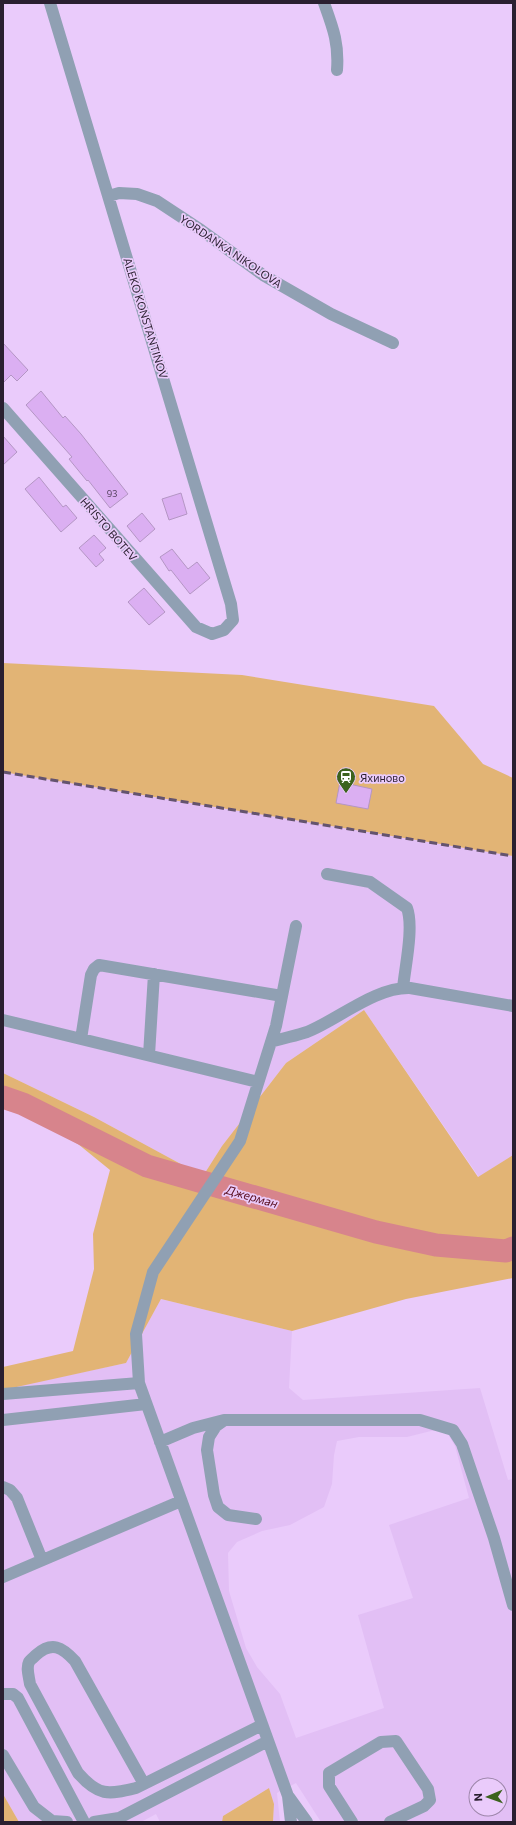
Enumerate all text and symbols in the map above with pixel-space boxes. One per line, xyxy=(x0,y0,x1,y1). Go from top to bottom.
street label: YORDANKA NIKOLOVA xyxy=(177,212,285,290)
street label: ALEKO KONSTANTINOV xyxy=(121,256,171,380)
house number: 93 xyxy=(107,488,117,499)
street label: HRISTO BOTEV xyxy=(78,495,140,564)
station icon: Яхиново xyxy=(335,766,357,794)
place label: Яхиново xyxy=(360,771,405,784)
water label: Джерман xyxy=(223,1182,280,1210)
north arrow xyxy=(468,1777,508,1817)
text: N xyxy=(471,1793,484,1802)

